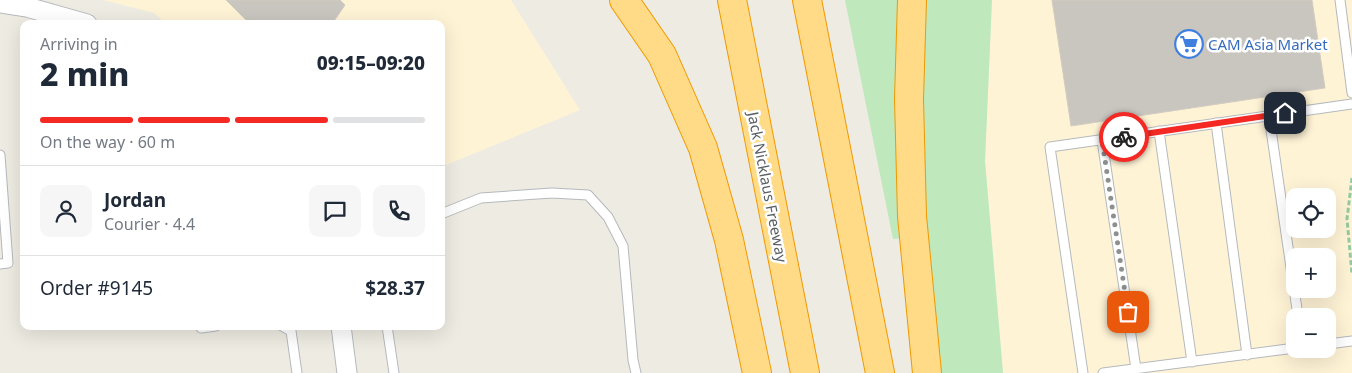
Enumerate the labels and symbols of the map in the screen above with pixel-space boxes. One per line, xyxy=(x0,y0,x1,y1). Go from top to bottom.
supermarket icon: CAM Asia Market xyxy=(1174,29,1204,59)
place label: CAM Asia Market xyxy=(1208,34,1328,54)
pin xyxy=(1264,92,1306,134)
street label: Jack Nicklaus Freeway xyxy=(743,108,792,264)
courier xyxy=(1099,112,1149,162)
pin xyxy=(1107,291,1149,333)

